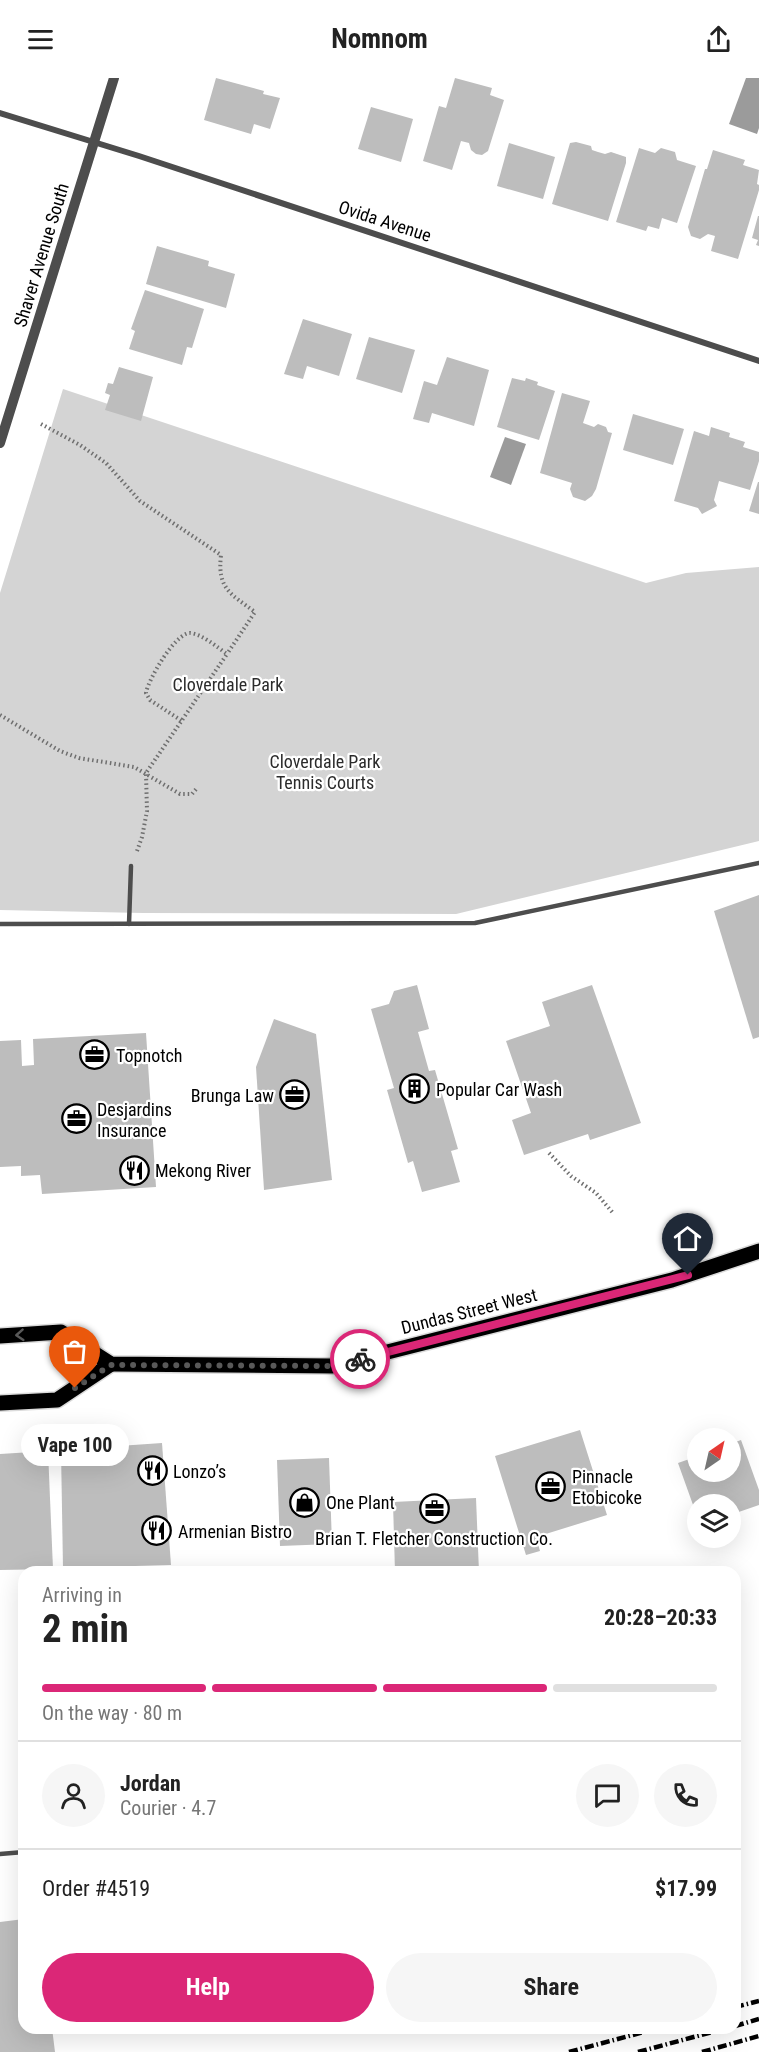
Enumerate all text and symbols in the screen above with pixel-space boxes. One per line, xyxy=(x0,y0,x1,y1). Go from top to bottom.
icon: menu xyxy=(24,23,57,56)
text: Nomnom xyxy=(331,23,428,55)
icon: share xyxy=(702,23,735,56)
street label: Shaver Avenue South xyxy=(9,181,73,329)
street label: Ovida Avenue xyxy=(336,196,434,246)
park label: Cloverdale Park xyxy=(173,674,283,695)
park label: Cloverdale Park Tennis Courts xyxy=(270,751,380,793)
office icon: Topnotch xyxy=(79,1039,111,1071)
place label: Topnotch xyxy=(116,1045,183,1066)
building icon: Popular Car Wash xyxy=(399,1073,431,1105)
office icon: Brunga Law xyxy=(279,1079,311,1111)
place label: Popular Car Wash xyxy=(436,1079,562,1100)
place label: Brunga Law xyxy=(191,1085,274,1106)
place label: Desjardins Insurance xyxy=(97,1099,172,1141)
office icon: Desjardins Insurance xyxy=(60,1103,92,1135)
restaurant icon: Mekong River xyxy=(118,1154,150,1186)
place label: Mekong River xyxy=(155,1160,252,1181)
pin xyxy=(662,1213,713,1275)
icon: home xyxy=(671,1222,704,1255)
street label: Dundas Street West xyxy=(399,1284,539,1338)
pin xyxy=(49,1326,100,1388)
one-way arrow xyxy=(16,1328,25,1341)
courier xyxy=(330,1329,390,1389)
icon: bag xyxy=(58,1335,91,1368)
icon: bike xyxy=(344,1343,377,1376)
callout: Vape 100 xyxy=(21,1424,129,1466)
north arrow xyxy=(687,1428,741,1482)
map controls xyxy=(687,1428,741,1548)
text: Vape 100 xyxy=(38,1433,112,1457)
restaurant icon: Lonzo’s xyxy=(136,1455,168,1487)
place label: Lonzo’s xyxy=(173,1461,226,1482)
place label: Pinnacle Etobicoke xyxy=(572,1466,642,1508)
office icon: Pinnacle Etobicoke xyxy=(535,1470,567,1502)
shop icon: One Plant xyxy=(289,1486,321,1518)
place label: One Plant xyxy=(326,1492,395,1513)
office icon: Brian T. Fletcher Construction Co. xyxy=(418,1493,450,1525)
button: layers xyxy=(687,1494,741,1548)
restaurant icon: Armenian Bistro xyxy=(141,1515,173,1547)
place label: Armenian Bistro xyxy=(178,1521,292,1542)
place label: Brian T. Fletcher Construction Co. xyxy=(315,1528,553,1549)
text: Arriving in xyxy=(42,1583,122,1607)
text: 20:28–20:33 xyxy=(604,1605,717,1630)
text: 2 min xyxy=(42,1606,129,1652)
text: On the way · 80 m xyxy=(42,1701,182,1725)
button: person xyxy=(42,1764,105,1827)
button: chat xyxy=(576,1764,639,1827)
button: phone xyxy=(654,1764,717,1827)
text: Jordan xyxy=(120,1771,181,1796)
text: Courier · 4.7 xyxy=(120,1796,216,1820)
text: Order #4519 xyxy=(42,1876,150,1901)
text: $17.99 xyxy=(655,1876,717,1901)
button: Help xyxy=(42,1953,374,2022)
button: Share xyxy=(386,1953,717,2022)

